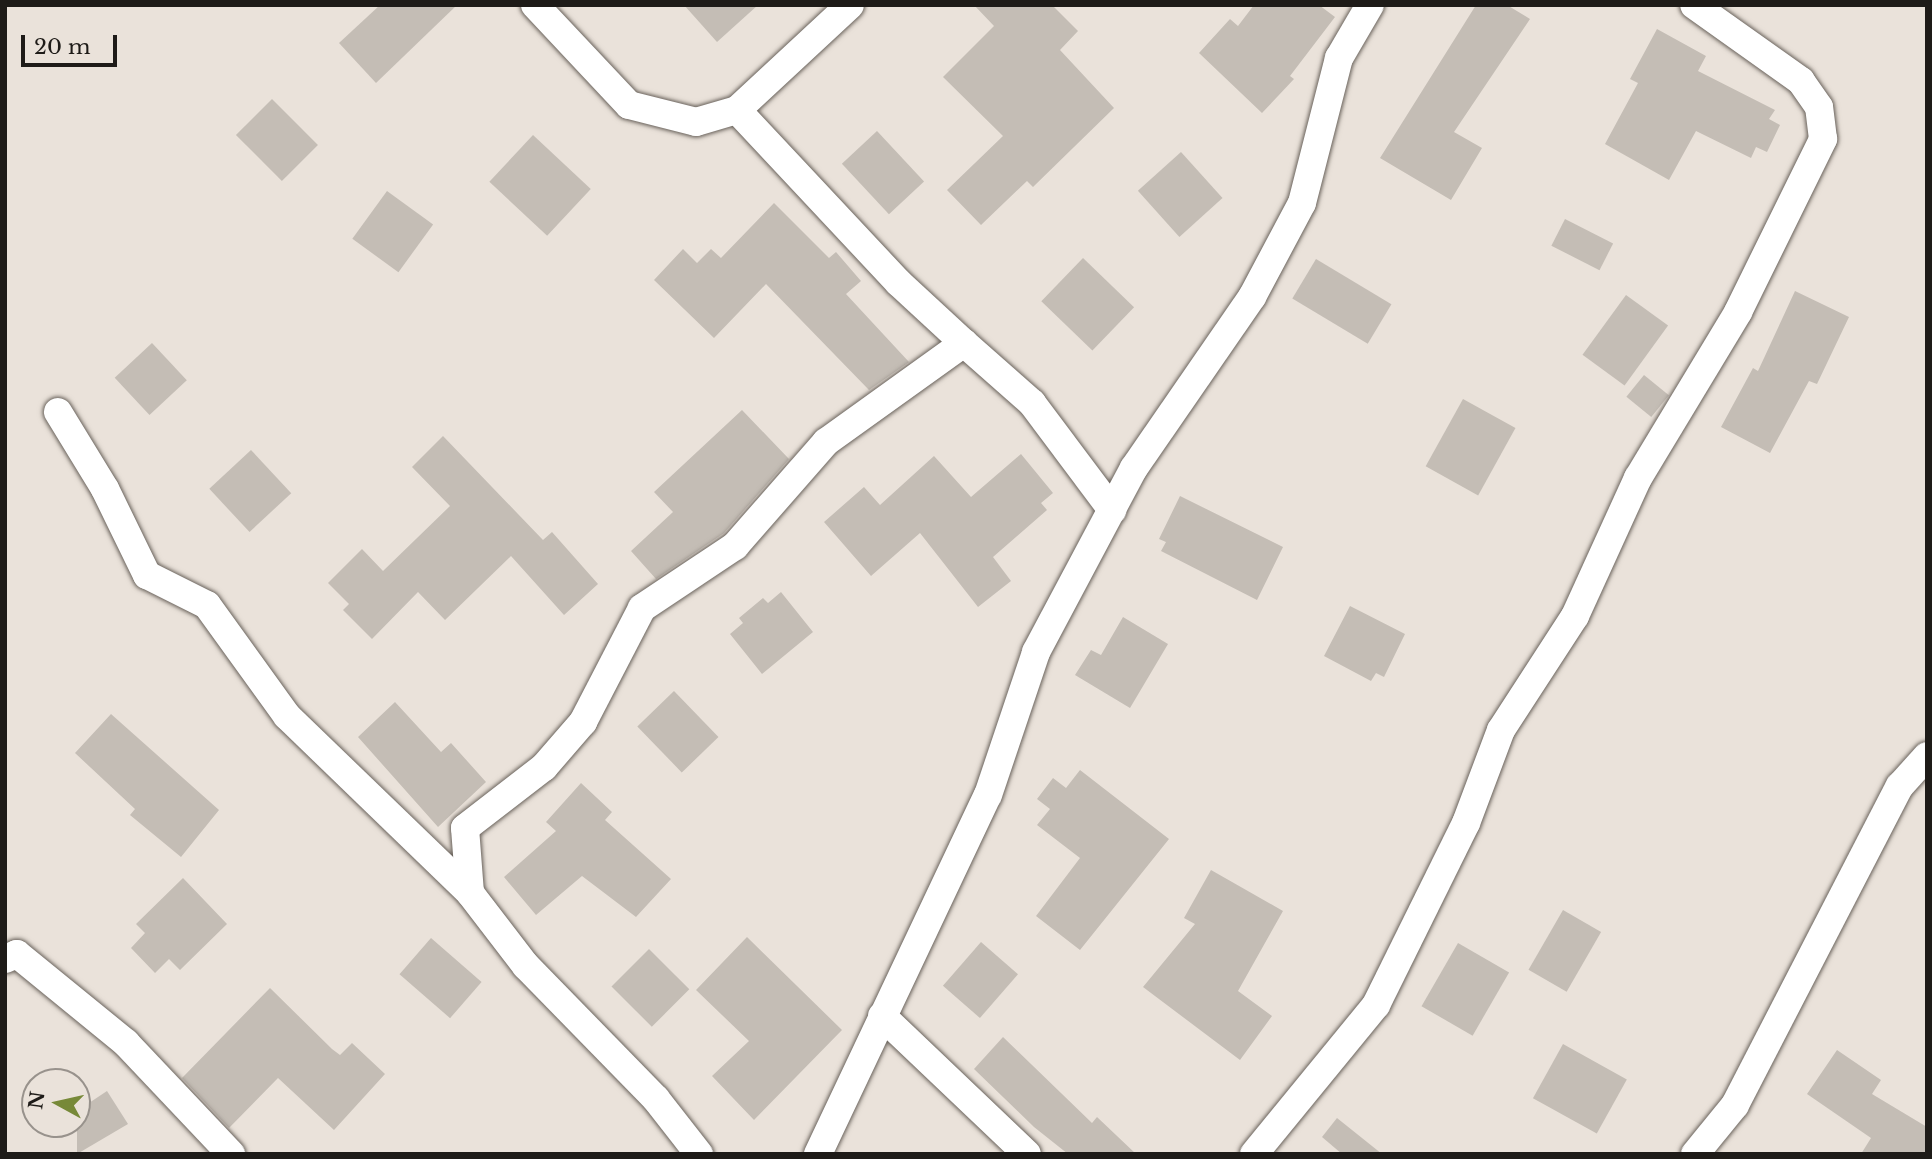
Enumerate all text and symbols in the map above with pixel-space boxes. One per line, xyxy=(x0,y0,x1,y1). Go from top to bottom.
scale bar xyxy=(24,21,121,65)
text: 20 m xyxy=(34,34,91,60)
north arrow xyxy=(21,1068,91,1138)
text: N xyxy=(24,1090,49,1111)

